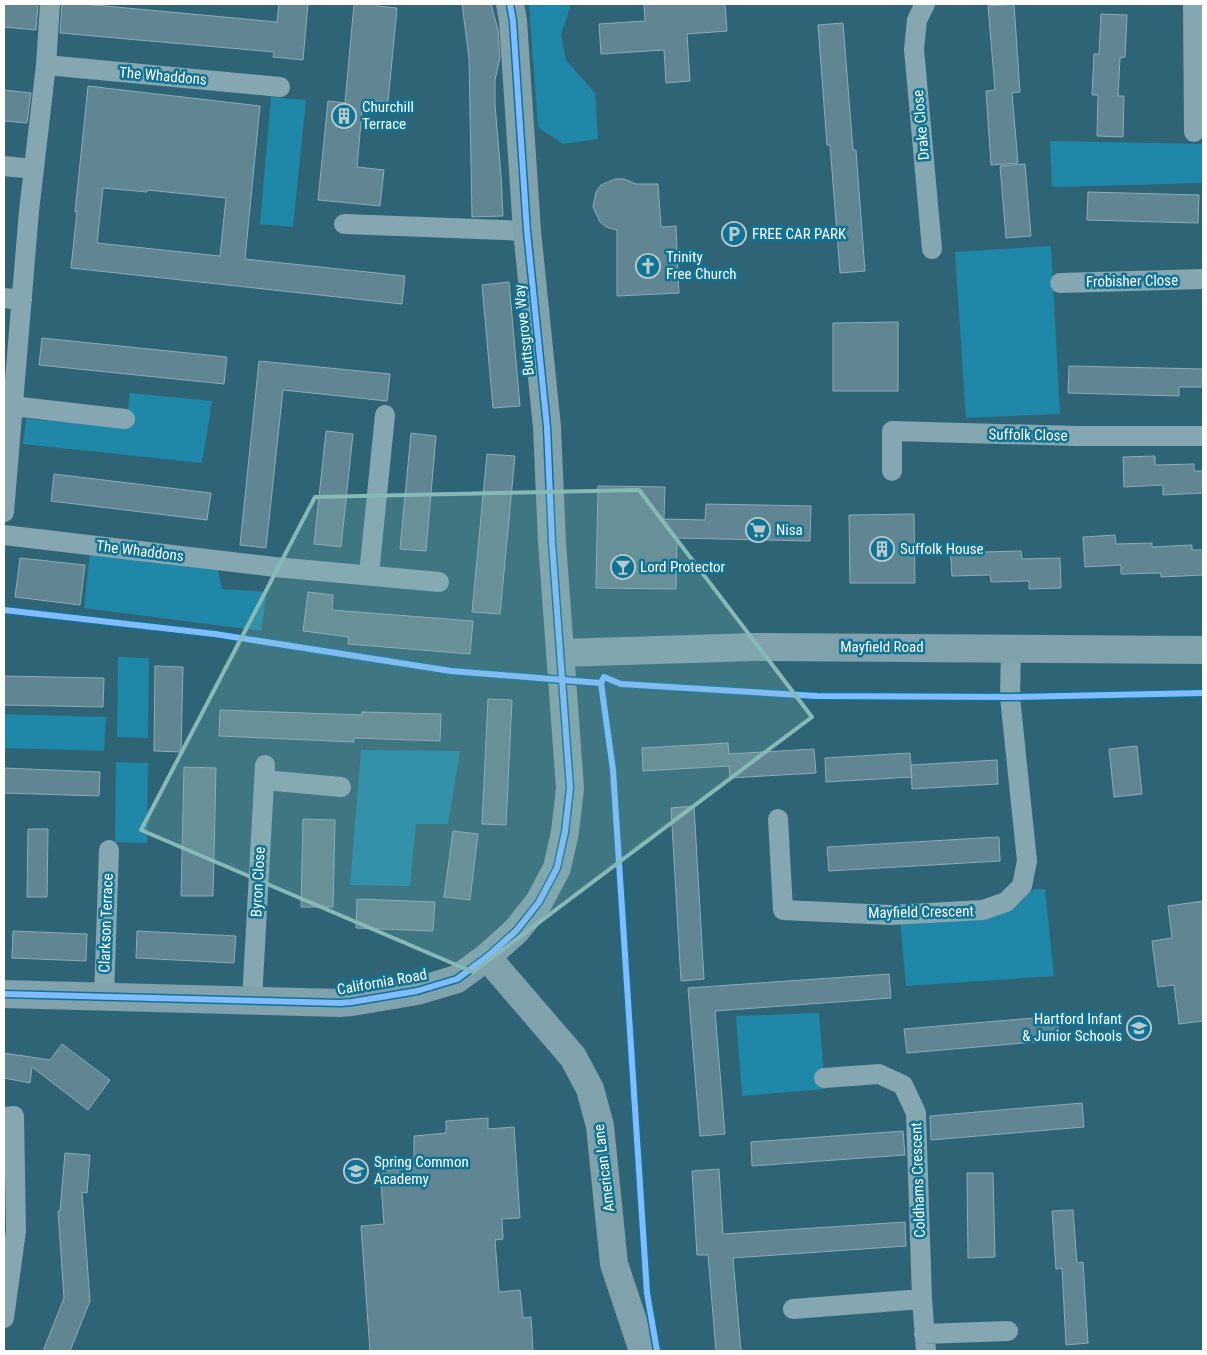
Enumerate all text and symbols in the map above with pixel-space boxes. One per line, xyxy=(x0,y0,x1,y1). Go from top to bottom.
street label: The Whaddons xyxy=(118,63,208,89)
street label: Drake Close xyxy=(909,89,933,161)
place label: Churchill Terrace xyxy=(362,98,414,133)
building icon: Churchill Terrace xyxy=(331,103,357,129)
parking icon: FREE CAR PARK xyxy=(721,221,747,247)
place label: FREE CAR PARK xyxy=(752,225,847,243)
place label: Trinity Free Church xyxy=(666,248,737,283)
church icon: Trinity Free Church xyxy=(635,253,661,279)
street label: Frobisher Close xyxy=(1086,271,1178,291)
street label: Buttsgrove Way xyxy=(510,283,538,377)
street label: Suffolk Close xyxy=(988,425,1068,445)
supermarket icon: Nisa xyxy=(745,517,771,543)
place label: Nisa xyxy=(776,521,803,539)
building icon: Suffolk House xyxy=(869,536,895,562)
street label: The Whaddons xyxy=(95,537,185,565)
place label: Suffolk House xyxy=(900,540,984,558)
bar icon: Lord Protector xyxy=(610,554,636,580)
place label: Lord Protector xyxy=(640,558,725,576)
street label: Mayfield Road xyxy=(840,638,924,656)
street label: Byron Close xyxy=(247,846,269,918)
street label: Clarkson Terrace xyxy=(95,873,117,973)
street label: Mayfield Crescent xyxy=(868,902,974,922)
street label: California Road xyxy=(336,965,428,999)
place label: Hartford Infant & Junior Schools xyxy=(1022,1010,1122,1045)
school or university icon: Hartford Infant & Junior Schools xyxy=(1126,1015,1152,1041)
street label: Coldhams Crescent xyxy=(907,1122,929,1238)
street label: American Lane xyxy=(590,1123,618,1213)
place label: Spring Common Academy xyxy=(374,1153,469,1188)
school or university icon: Spring Common Academy xyxy=(343,1158,369,1184)

